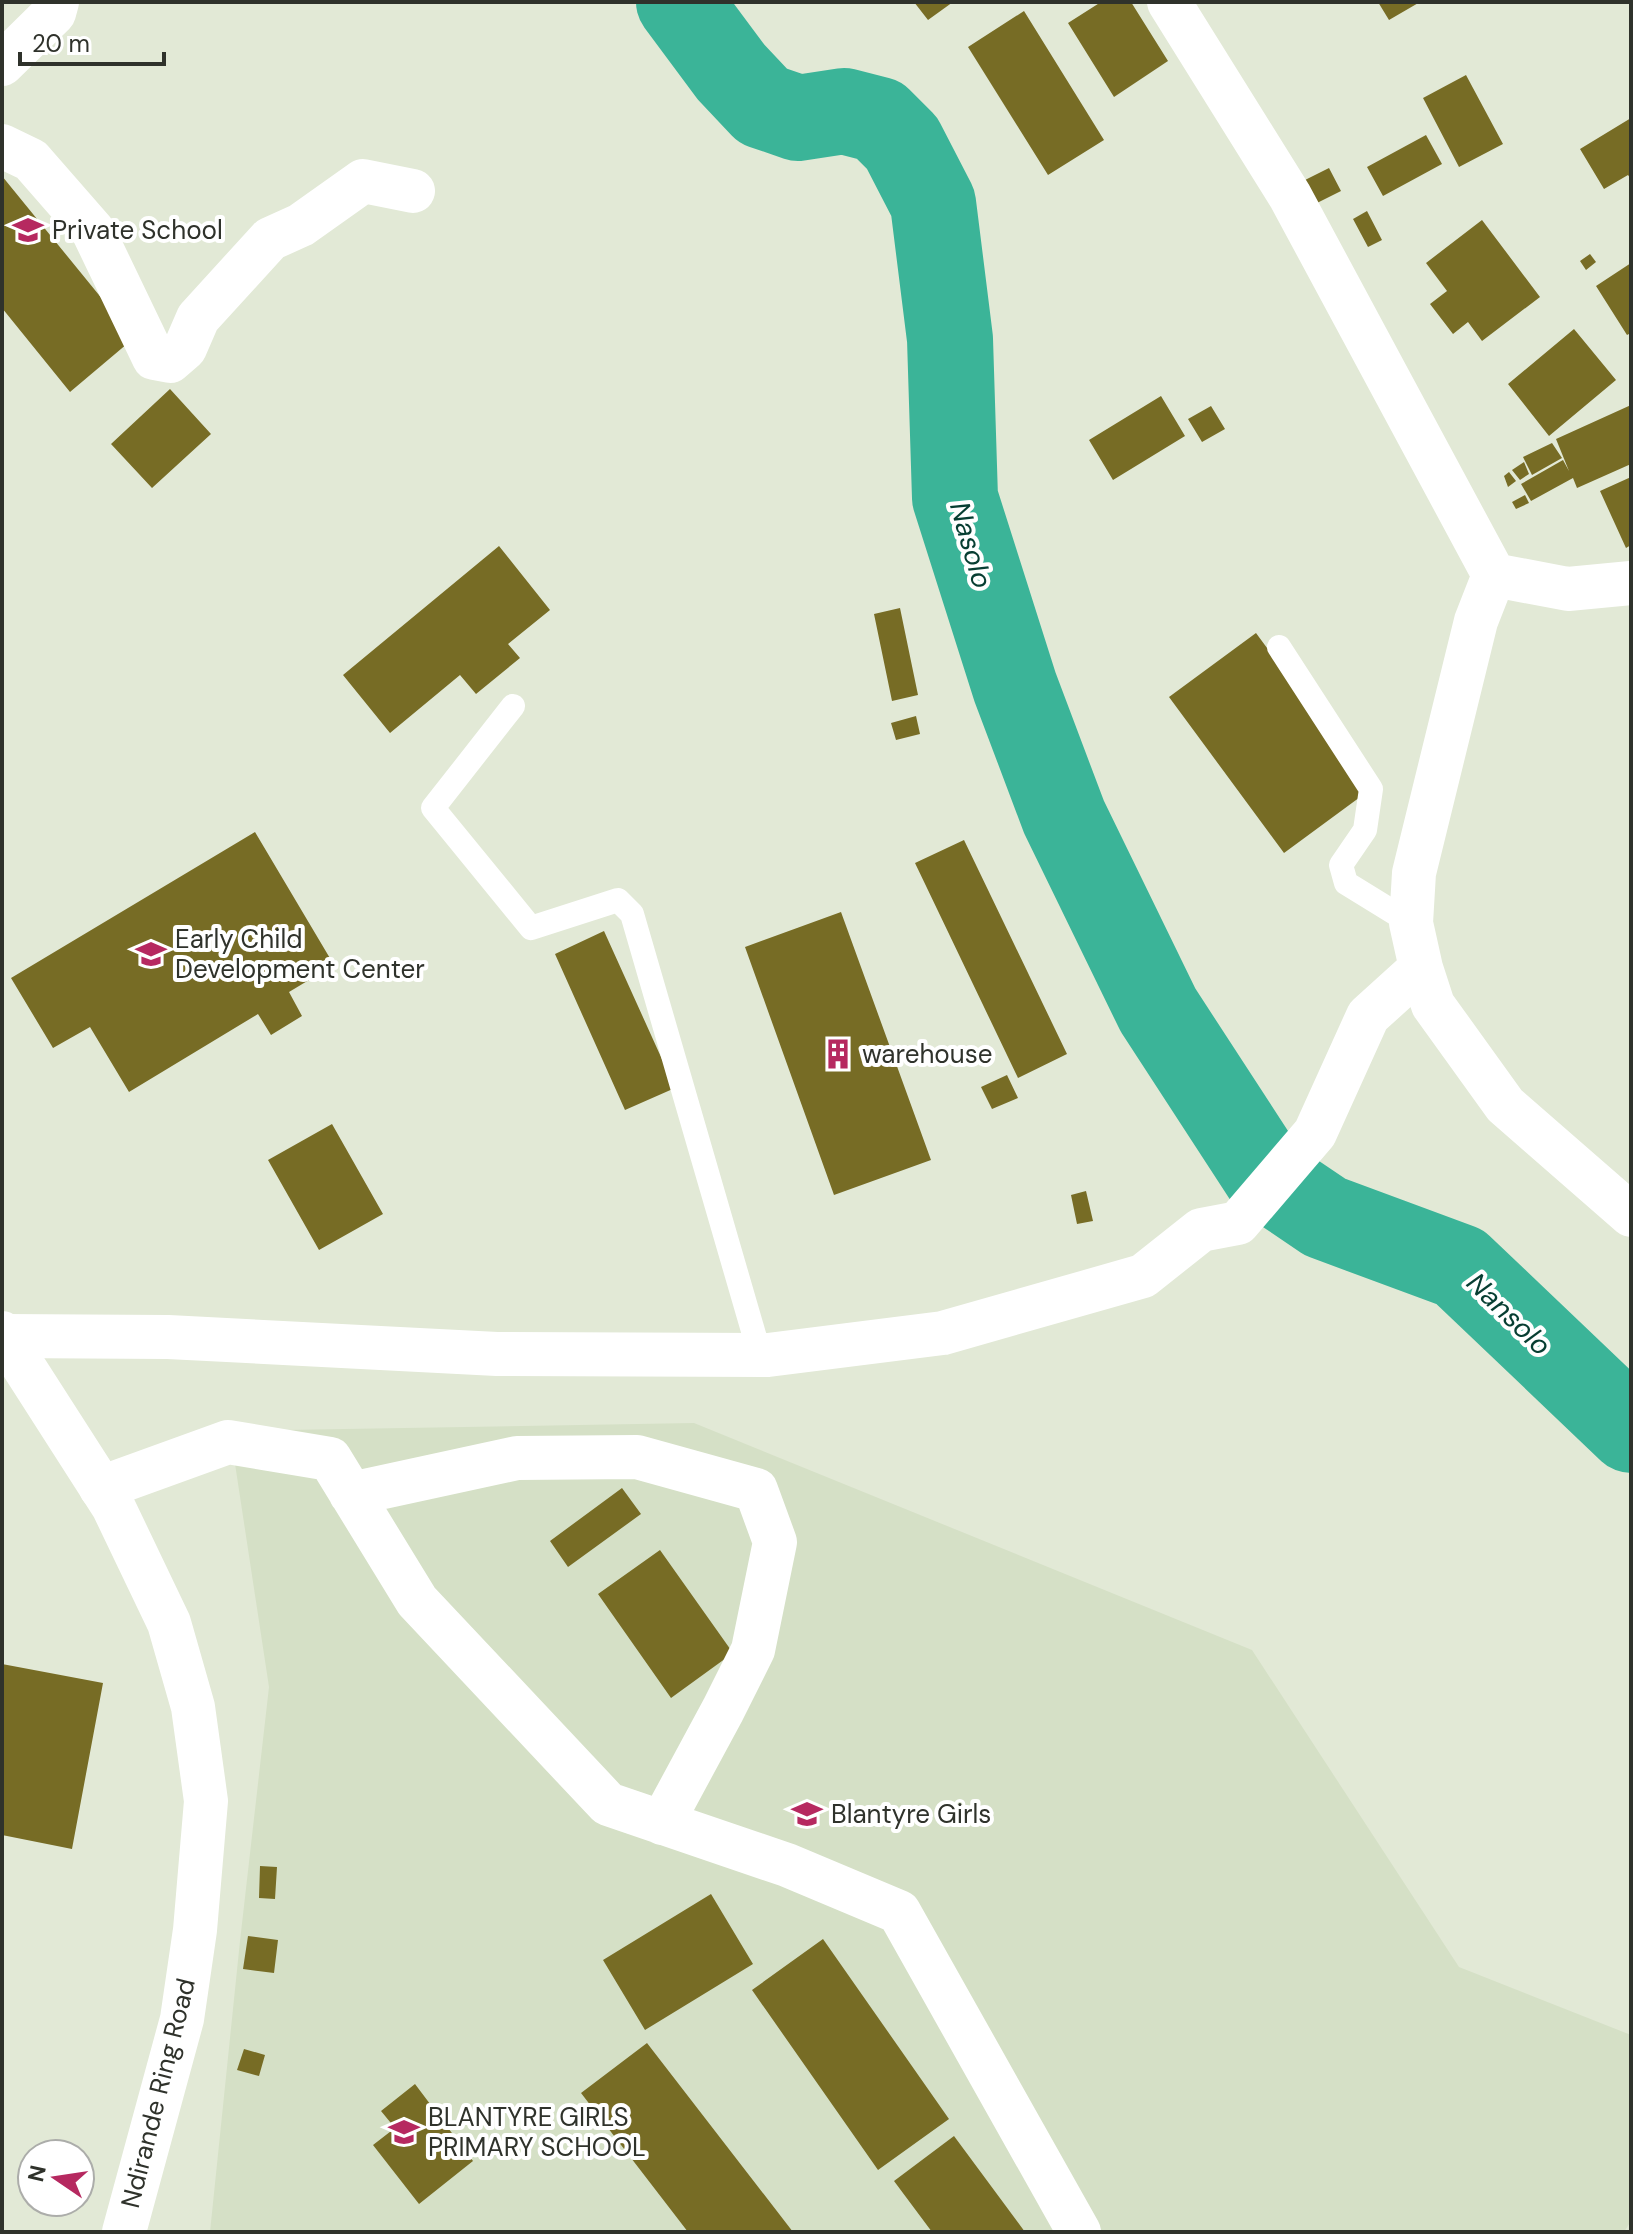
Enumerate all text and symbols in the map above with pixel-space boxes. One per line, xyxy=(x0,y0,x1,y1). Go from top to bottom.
scale bar xyxy=(20,16,164,66)
text: 20 m xyxy=(32,28,90,59)
school or university icon: Private School xyxy=(11,213,45,247)
place label: Private School xyxy=(52,213,223,247)
water label: Nasolo xyxy=(941,498,1001,592)
place label: Early Child Development Center xyxy=(175,922,425,986)
school or university icon: Early Child Development Center xyxy=(134,937,168,971)
building icon: warehouse xyxy=(821,1037,855,1071)
place label: warehouse xyxy=(862,1037,993,1071)
water label: Nansolo xyxy=(1459,1265,1559,1363)
school or university icon: Blantyre Girls xyxy=(790,1797,824,1831)
place label: Blantyre Girls xyxy=(831,1797,991,1831)
street label: Ndirande Ring Road xyxy=(113,1975,203,2211)
place label: BLANTYRE GIRLS PRIMARY SCHOOL xyxy=(428,2100,646,2164)
school or university icon: BLANTYRE GIRLS PRIMARY SCHOOL xyxy=(387,2115,421,2149)
north arrow xyxy=(16,2138,96,2218)
text: N xyxy=(21,2163,53,2185)

